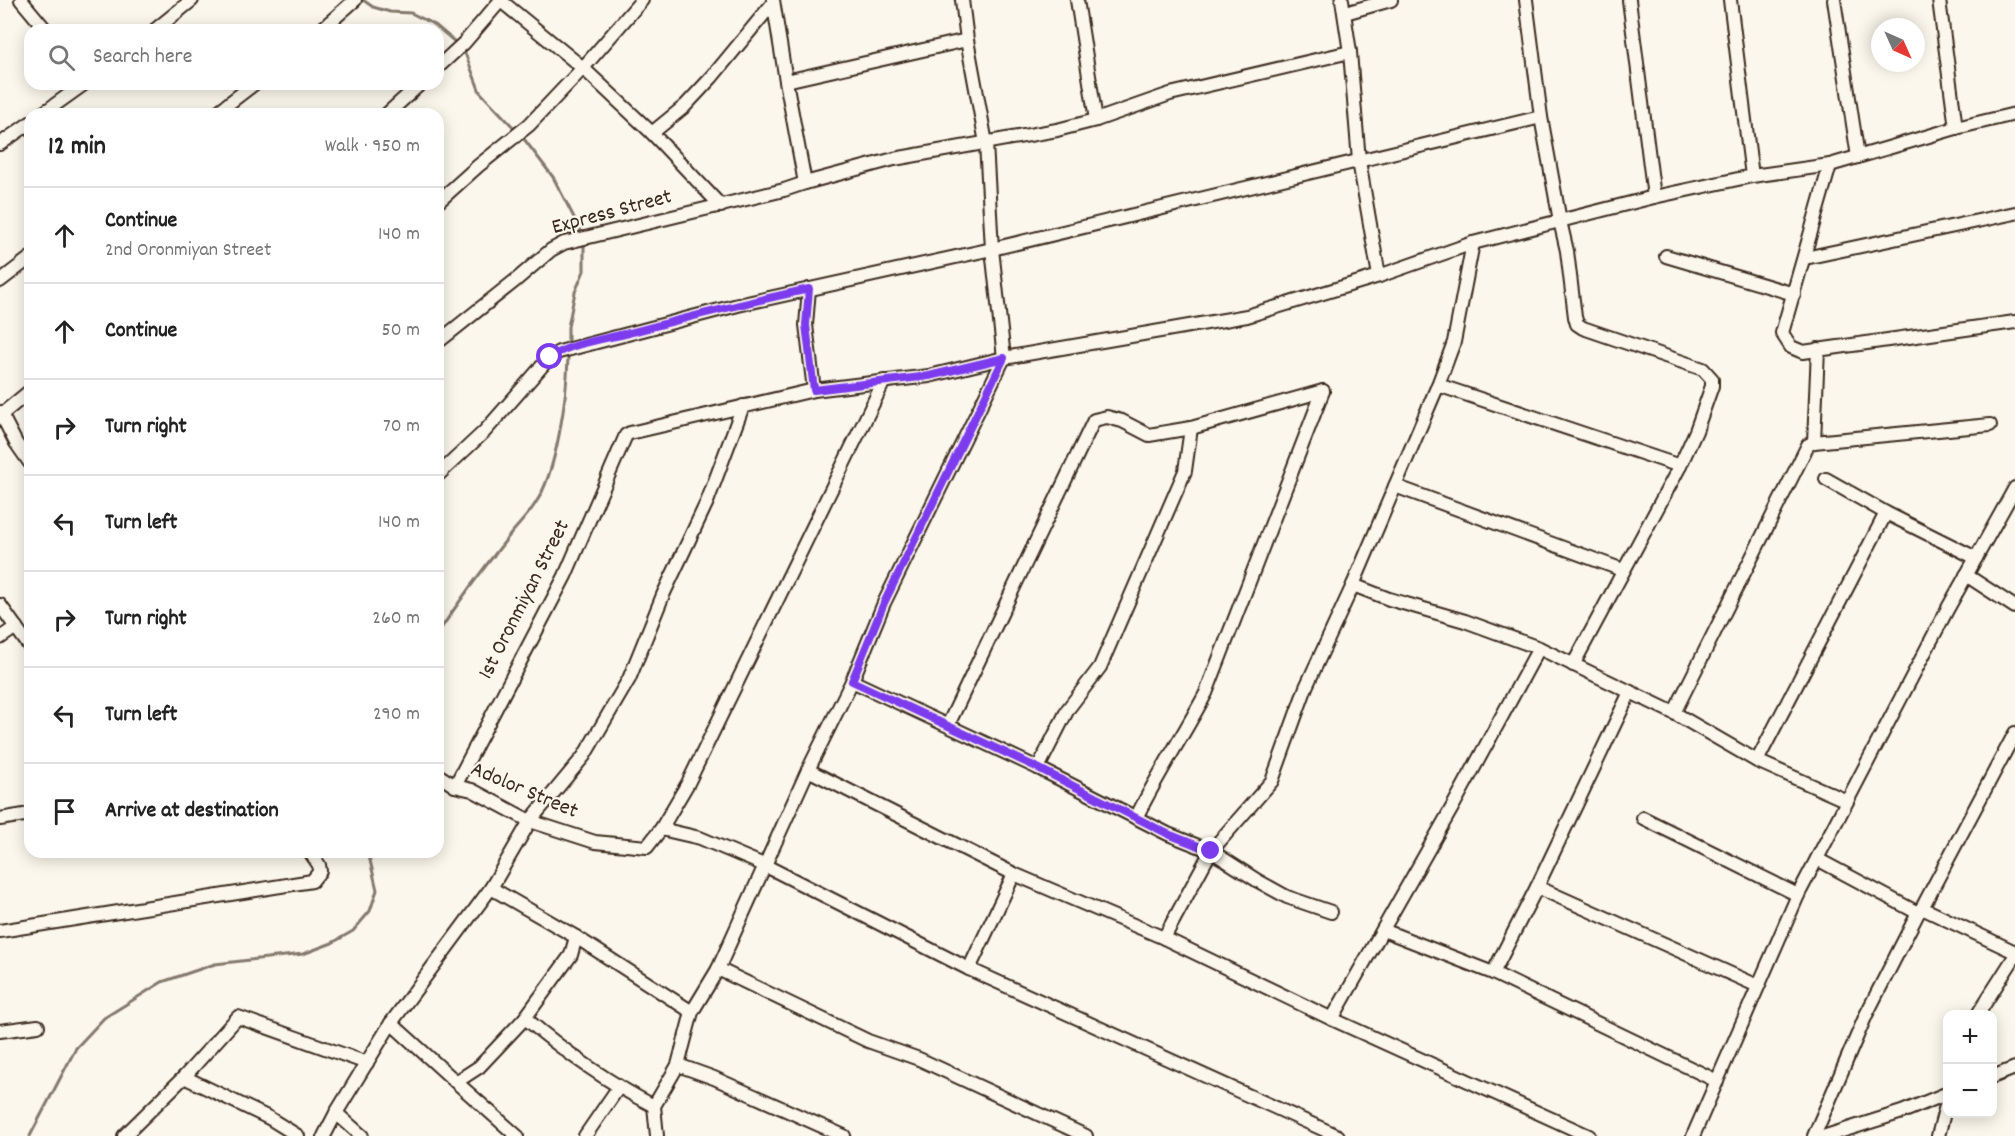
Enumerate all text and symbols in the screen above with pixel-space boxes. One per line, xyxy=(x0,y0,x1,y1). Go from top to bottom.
north arrow xyxy=(1871,18,1925,72)
search box xyxy=(24,24,444,90)
icon: search xyxy=(45,41,78,74)
text: Search here xyxy=(93,42,192,73)
text: 12 min xyxy=(48,129,106,166)
text: Walk · 950 m xyxy=(325,133,420,161)
street label: Express Street xyxy=(549,182,675,244)
text: Continue xyxy=(105,206,177,237)
icon: ahead xyxy=(48,219,81,252)
text: 140 m xyxy=(378,221,420,249)
text: 2nd Oronmiyan Street xyxy=(105,237,271,265)
icon: ahead xyxy=(48,315,81,348)
text: Continue xyxy=(105,316,177,347)
text: 50 m xyxy=(382,317,420,345)
route start xyxy=(536,343,562,369)
icon: right xyxy=(48,411,81,444)
text: Turn right xyxy=(105,412,187,443)
text: 70 m xyxy=(383,413,420,441)
icon: left xyxy=(48,507,81,540)
text: Turn left xyxy=(105,508,177,539)
text: 140 m xyxy=(378,509,420,537)
street label: 1st Oronmiyan Street xyxy=(471,515,579,685)
icon: right xyxy=(48,603,81,636)
text: Turn right xyxy=(105,604,187,635)
text: 260 m xyxy=(372,605,420,633)
icon: left xyxy=(48,699,81,732)
text: Turn left xyxy=(105,700,177,731)
text: 290 m xyxy=(373,701,420,729)
street label: Adolor Street xyxy=(466,754,582,828)
icon: arrive xyxy=(48,795,81,828)
text: Arrive at destination xyxy=(105,796,279,827)
route end xyxy=(1197,837,1223,863)
map controls xyxy=(1943,1010,1997,1118)
button: + xyxy=(1943,1010,1997,1064)
button: − xyxy=(1943,1064,1997,1118)

